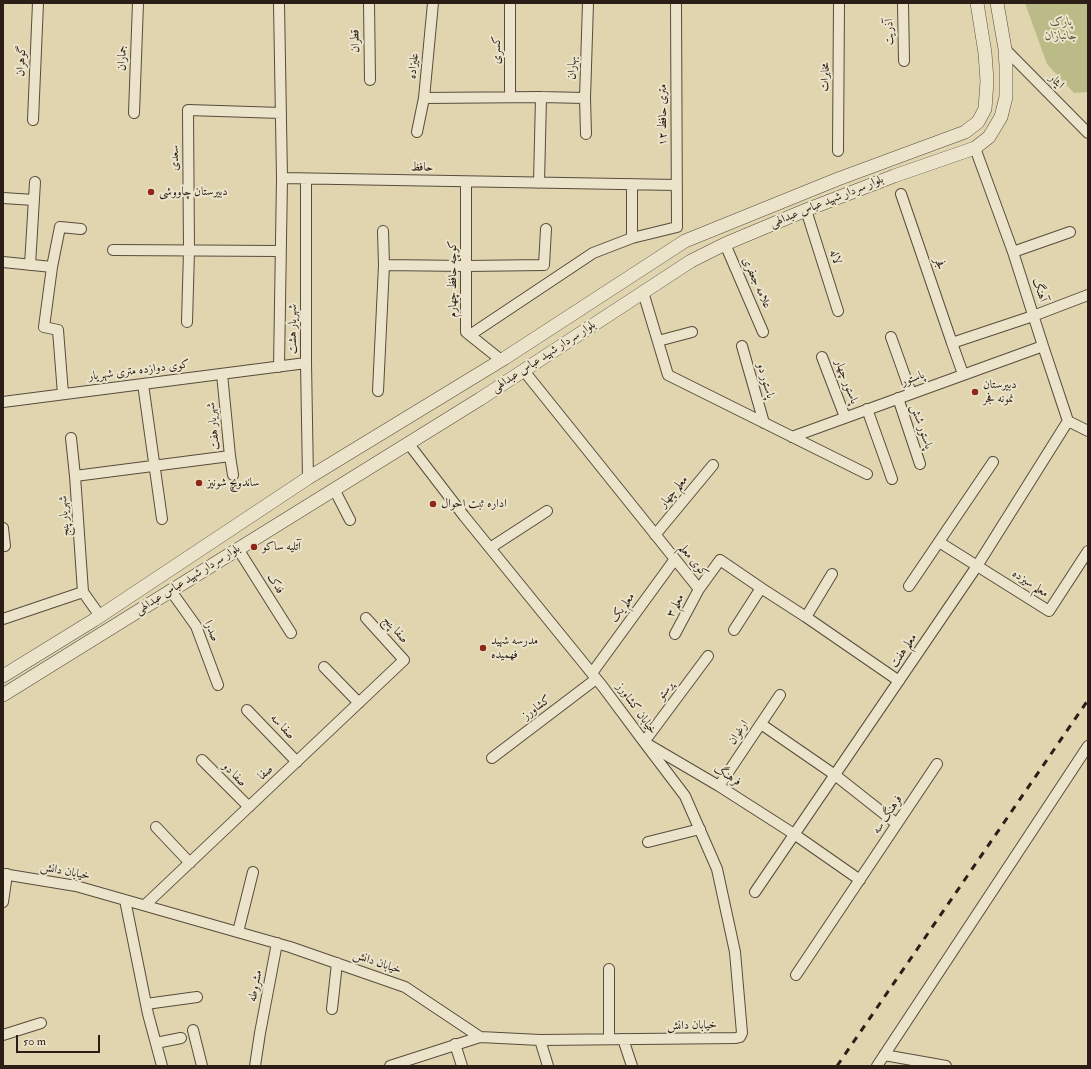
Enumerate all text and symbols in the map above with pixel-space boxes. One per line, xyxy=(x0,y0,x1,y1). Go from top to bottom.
park label: پارک جانبازان xyxy=(1045,15,1077,43)
street label: آذریت xyxy=(883,19,897,45)
street label: قطران xyxy=(349,29,363,53)
street label: کسری xyxy=(490,36,504,64)
street label: گوهران xyxy=(14,45,30,77)
street label: جماران xyxy=(115,45,131,71)
street label: علیزاده xyxy=(405,52,423,80)
street label: بهاران xyxy=(566,56,580,80)
street label: مخابرات xyxy=(819,62,833,92)
street label: ایثار xyxy=(1045,71,1067,93)
street label: ۱۲ متری حافظ xyxy=(656,84,670,146)
street label: سعدی xyxy=(168,145,182,171)
street label: حافظ xyxy=(411,161,433,175)
street label: بلوار سردار شهید عباس عبدالهی xyxy=(768,173,886,231)
place label: دبیرستان چاووشی xyxy=(159,185,228,199)
marker: دبیرستان چاووشی xyxy=(146,187,156,197)
street label: کوچه حافظ چهارم xyxy=(446,241,460,317)
street label: لاله xyxy=(826,248,844,266)
street label: علامه جعفری xyxy=(738,255,774,311)
street label: فجر xyxy=(930,256,948,272)
street label: آهنگ xyxy=(1028,276,1050,304)
street label: شهریار هشت xyxy=(286,304,300,354)
street label: بلوار سردار شهید عباس عبدالهی xyxy=(489,318,599,396)
street label: کوی دوازده متری شهریار xyxy=(88,358,190,384)
street label: پاستور چهار xyxy=(831,358,861,406)
street label: پاستور دو xyxy=(753,362,777,400)
street label: پاستور xyxy=(899,368,927,390)
place label: دبیرستان نمونه فجر xyxy=(983,378,1017,406)
marker: دبیرستان نمونه فجر xyxy=(970,387,980,397)
street label: شهریار هفت xyxy=(204,401,224,451)
street label: پاستور شش xyxy=(907,403,935,451)
street label: معلم چهار xyxy=(656,473,692,511)
place label: ساندویچ شونیز xyxy=(207,476,259,490)
marker: ساندویچ شونیز xyxy=(194,478,204,488)
street label: شهریار پنج xyxy=(56,495,74,537)
place label: اداره ثبت احوال xyxy=(441,497,507,511)
marker: اداره ثبت احوال xyxy=(428,499,438,509)
place label: آتلیه ساکو xyxy=(262,540,301,554)
street label: کوی معلم xyxy=(675,541,711,581)
street label: بلوار سردار شهید عباس عبدالهی xyxy=(133,542,243,618)
marker: آتلیه ساکو xyxy=(249,542,259,552)
street label: معلم سیزده xyxy=(1009,567,1051,601)
street label: فدک xyxy=(263,571,287,597)
street label: معلم یک xyxy=(607,590,639,626)
street label: معلم ۳ xyxy=(664,592,688,620)
street label: صفا پنج xyxy=(379,614,411,646)
street label: صدرا xyxy=(200,618,222,644)
street label: معلم هفت xyxy=(887,631,921,671)
place label: مدرسه شهید فهمیده xyxy=(491,634,538,662)
marker: مدرسه شهید فهمیده xyxy=(478,643,488,653)
street label: پرستو xyxy=(654,679,678,703)
street label: خیابان کشاورز xyxy=(613,681,659,737)
street label: کشاورز xyxy=(520,693,554,723)
street label: صفا سه xyxy=(267,711,297,743)
street label: ارغوان xyxy=(726,718,752,748)
street label: صفا دو xyxy=(219,760,249,790)
street label: صفا xyxy=(255,762,277,784)
street label: فرهنگ xyxy=(711,762,743,790)
street label: فرهنگ سه xyxy=(870,793,906,837)
street label: خیابان دانش xyxy=(39,860,91,884)
street label: خیابان دانش xyxy=(351,948,403,978)
street label: مشروطه xyxy=(246,969,266,1003)
street label: خیابان دانش xyxy=(667,1018,717,1034)
scale bar xyxy=(18,1027,102,1053)
text: 50 m xyxy=(23,1034,46,1049)

